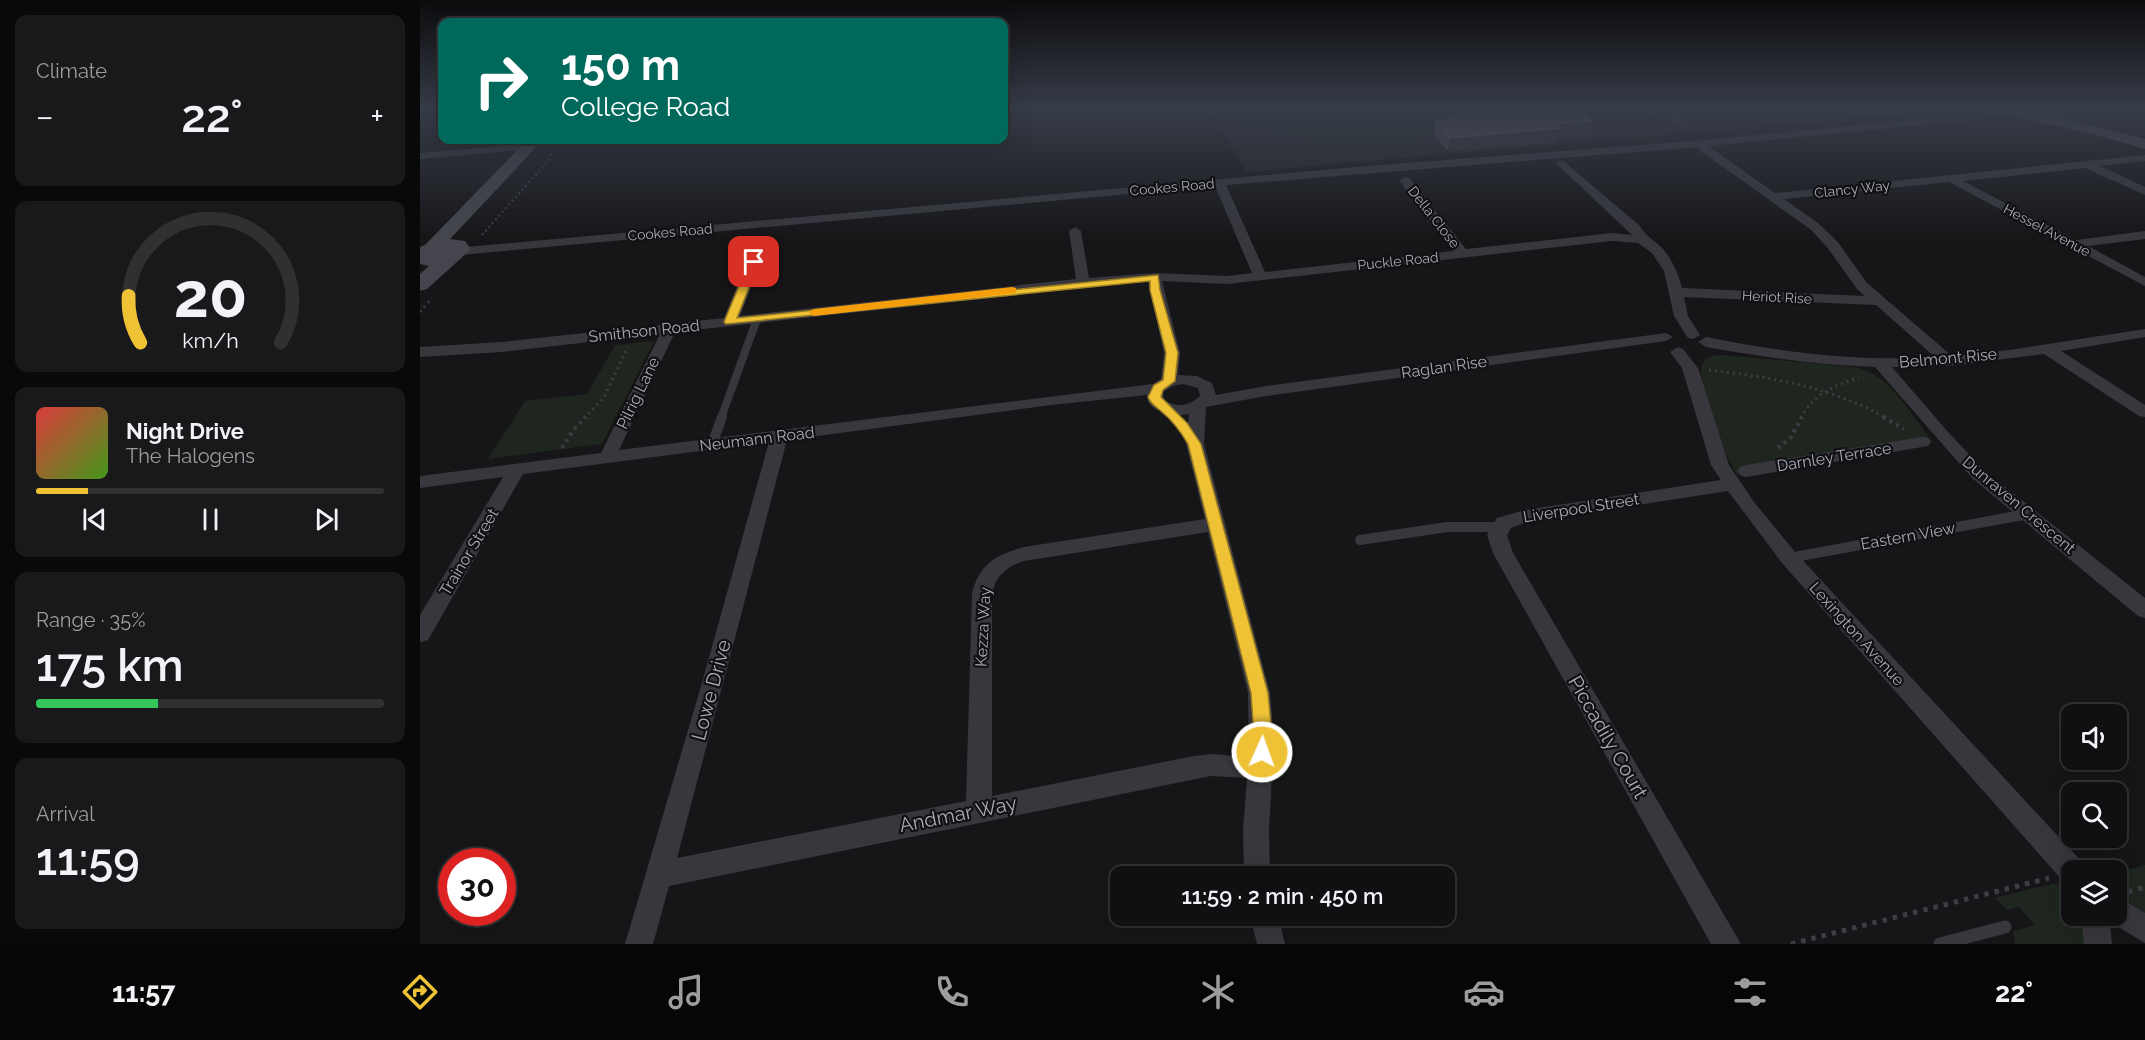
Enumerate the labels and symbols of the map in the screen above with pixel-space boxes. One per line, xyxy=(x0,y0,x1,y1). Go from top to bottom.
street label: Cookes Road xyxy=(1129,175,1215,199)
street label: Clancy Way xyxy=(1813,177,1891,201)
street label: Della Close xyxy=(1405,183,1463,251)
street label: Hessel Avenue xyxy=(2001,200,2093,260)
street label: Cookes Road xyxy=(627,220,713,244)
pin xyxy=(728,236,779,287)
street label: Puckle Road xyxy=(1357,249,1439,273)
street label: Heriot Rise xyxy=(1742,287,1812,307)
street label: Smithson Road xyxy=(587,316,701,346)
street label: Belmont Rise xyxy=(1898,344,1998,372)
street label: Raglan Rise xyxy=(1400,352,1488,382)
street label: Pilrig Lane xyxy=(612,354,664,432)
street label: Neumann Road xyxy=(698,423,816,455)
street label: Darnley Terrace xyxy=(1775,439,1893,475)
street label: Dunraven Crescent xyxy=(1959,452,2080,558)
street label: Liverpool Street xyxy=(1522,489,1641,527)
street label: Trainor Street xyxy=(435,504,503,599)
street label: Eastern View xyxy=(1859,518,1957,554)
street label: Lexington Avenue xyxy=(1806,578,1908,690)
street label: Kezza Way xyxy=(971,586,995,667)
street label: Lowe Drive xyxy=(686,637,736,743)
street label: Piccadily Court xyxy=(1563,671,1653,803)
position arrow xyxy=(1230,720,1294,784)
street label: Andmar Way xyxy=(897,791,1019,837)
speed limit sign: 30 xyxy=(438,848,516,926)

